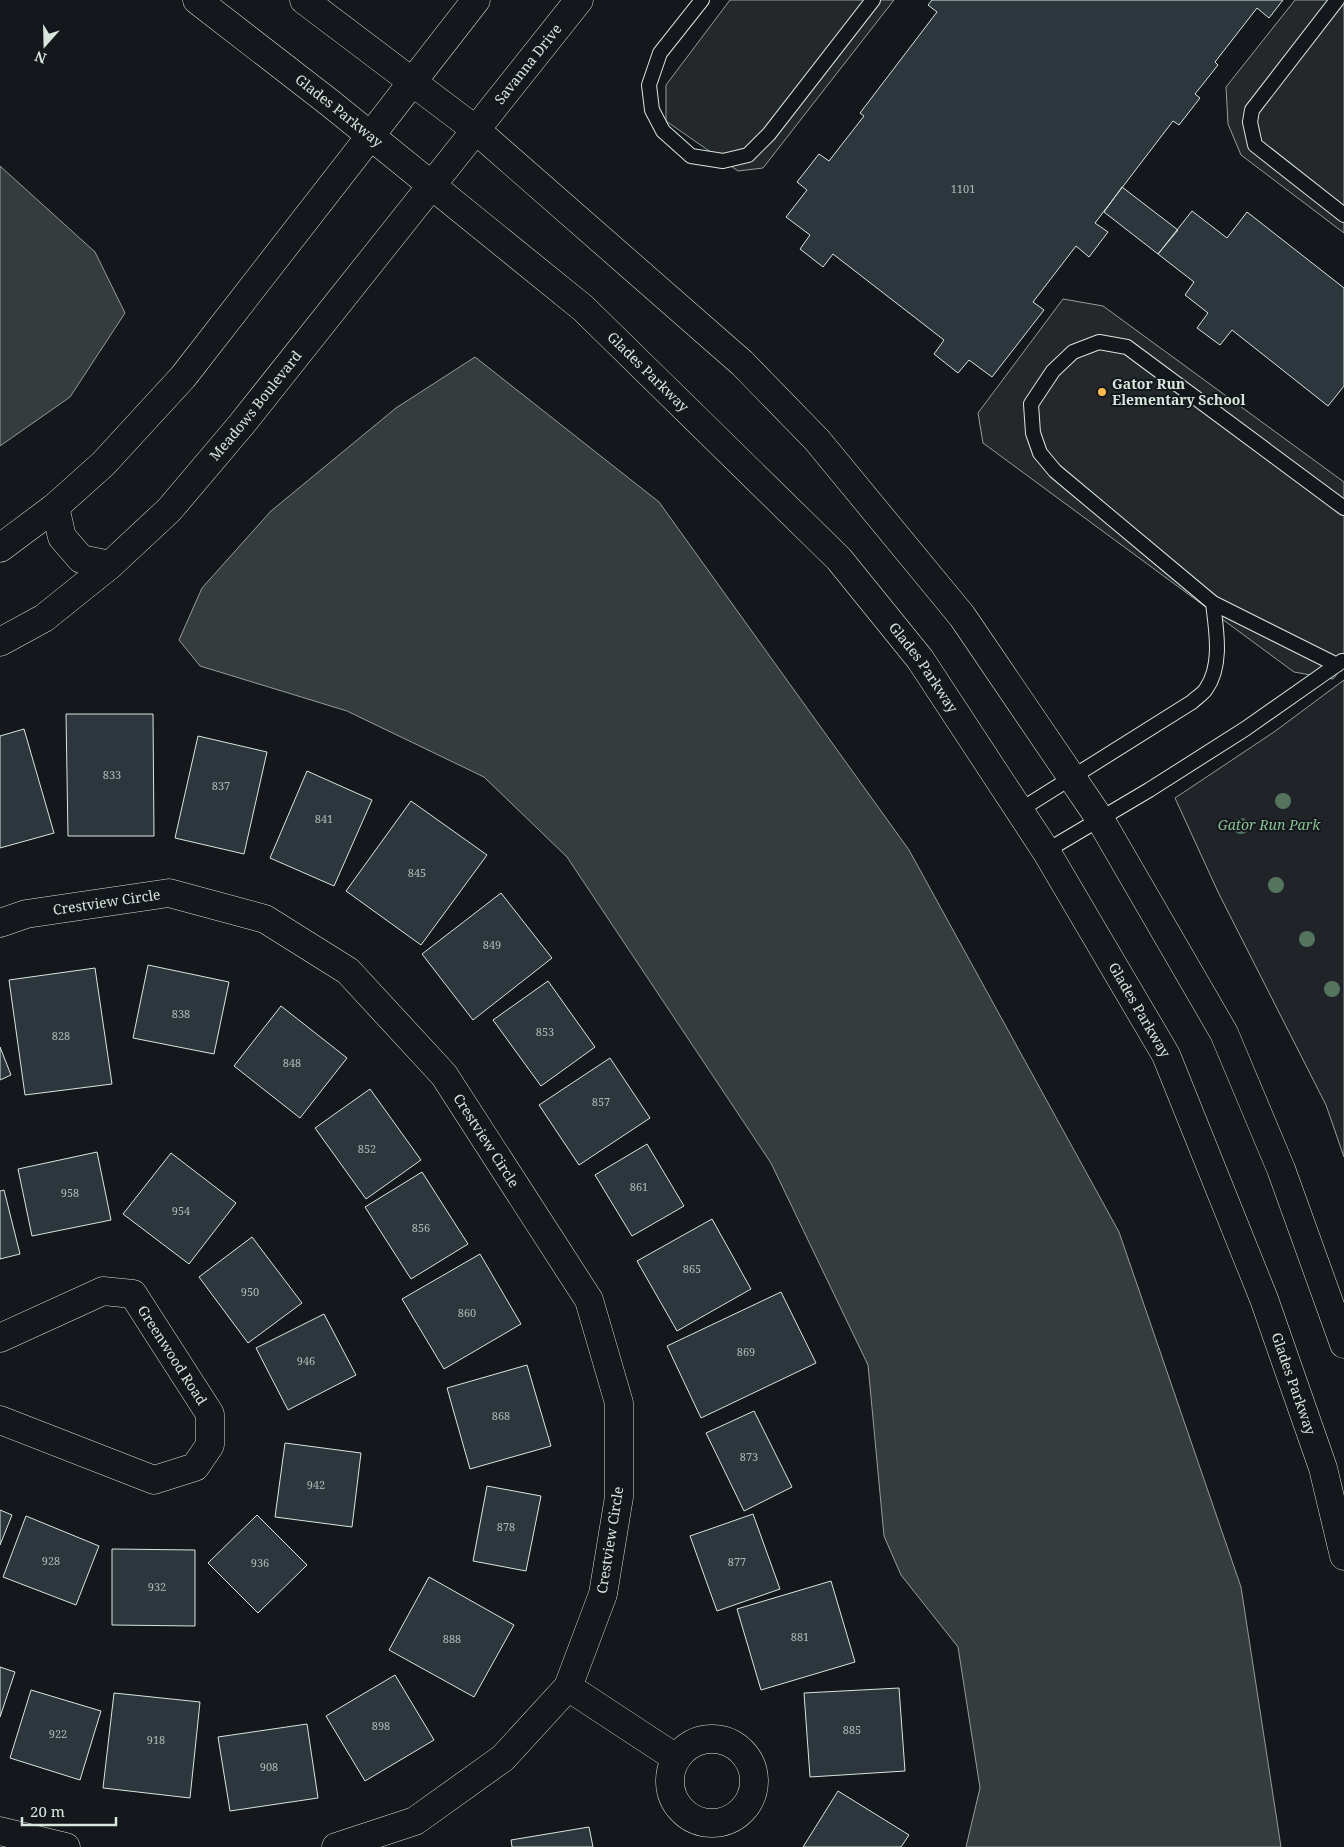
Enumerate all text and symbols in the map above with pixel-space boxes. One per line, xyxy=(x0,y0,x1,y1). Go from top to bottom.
street label: Savanna Drive xyxy=(490,19,566,108)
north arrow xyxy=(20,20,70,70)
text: N xyxy=(32,47,49,69)
street label: Glades Parkway xyxy=(291,70,387,151)
house number: 1101 xyxy=(951,181,975,196)
street label: Glades Parkway xyxy=(604,327,693,416)
street label: Meadows Boulevard xyxy=(205,346,306,464)
place label: Gator Run Elementary School xyxy=(1112,374,1245,409)
marker: Gator Run Elementary School xyxy=(1096,386,1108,398)
street label: Glades Parkway xyxy=(885,618,963,716)
house number: 833 xyxy=(103,767,121,782)
house number: 837 xyxy=(212,778,230,793)
house number: 841 xyxy=(315,811,333,826)
park label: Gator Run Park xyxy=(1218,815,1321,834)
house number: 845 xyxy=(408,865,426,880)
street label: Crestview Circle xyxy=(52,884,161,919)
house number: 849 xyxy=(483,937,501,952)
street label: Glades Parkway xyxy=(1105,959,1175,1061)
house number: 838 xyxy=(172,1006,190,1021)
house number: 853 xyxy=(536,1024,554,1039)
house number: 828 xyxy=(52,1028,70,1043)
house number: 848 xyxy=(283,1055,301,1070)
street label: Crestview Circle xyxy=(449,1090,524,1191)
house number: 857 xyxy=(592,1094,610,1109)
house number: 852 xyxy=(358,1141,376,1156)
house number: 861 xyxy=(630,1179,648,1194)
house number: 958 xyxy=(61,1185,79,1200)
house number: 954 xyxy=(172,1203,190,1218)
house number: 856 xyxy=(412,1220,430,1235)
house number: 865 xyxy=(683,1261,701,1276)
house number: 950 xyxy=(241,1284,259,1299)
street label: Greenwood Road xyxy=(134,1301,212,1409)
house number: 860 xyxy=(458,1305,476,1320)
street label: Glades Parkway xyxy=(1267,1330,1321,1437)
house number: 869 xyxy=(737,1344,755,1359)
house number: 946 xyxy=(297,1353,315,1368)
house number: 868 xyxy=(492,1408,510,1423)
house number: 873 xyxy=(740,1449,758,1464)
house number: 942 xyxy=(307,1477,325,1492)
street label: Crestview Circle xyxy=(592,1485,627,1595)
house number: 878 xyxy=(497,1519,515,1534)
house number: 928 xyxy=(42,1553,60,1568)
house number: 877 xyxy=(728,1554,746,1569)
house number: 936 xyxy=(251,1555,269,1570)
house number: 932 xyxy=(148,1579,166,1594)
house number: 881 xyxy=(791,1629,809,1644)
house number: 888 xyxy=(443,1631,461,1646)
house number: 898 xyxy=(372,1718,390,1733)
house number: 885 xyxy=(843,1722,861,1737)
house number: 922 xyxy=(49,1726,67,1741)
house number: 918 xyxy=(147,1732,165,1747)
house number: 908 xyxy=(260,1759,278,1774)
scale bar xyxy=(22,1794,116,1826)
text: 20 m xyxy=(30,1801,65,1821)

